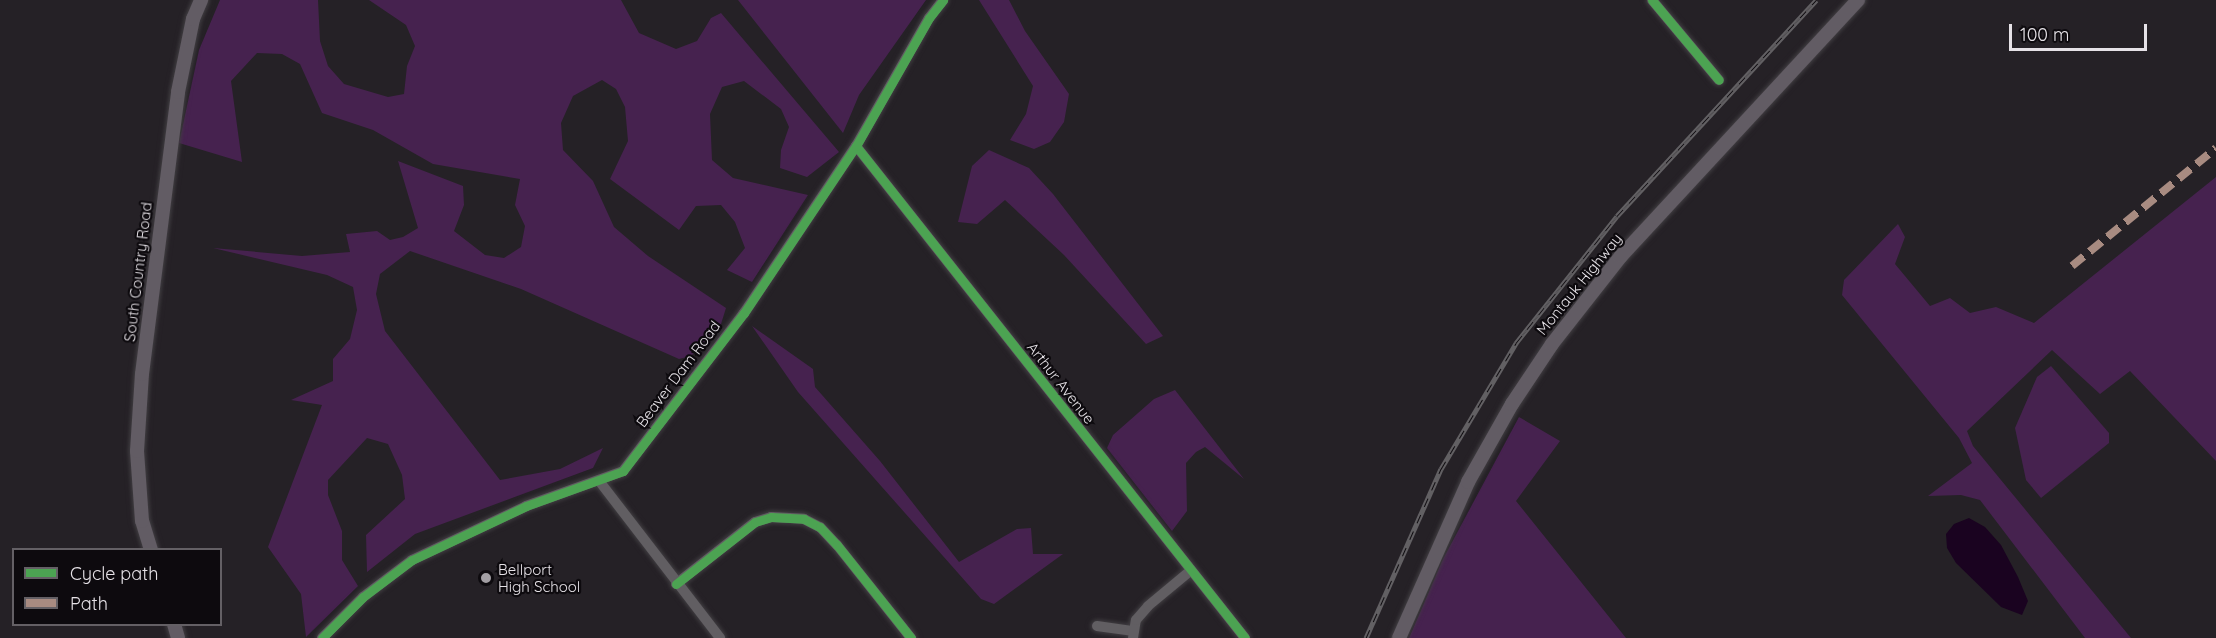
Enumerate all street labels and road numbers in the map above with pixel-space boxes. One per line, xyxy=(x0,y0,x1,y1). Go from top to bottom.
street label: South Country Road xyxy=(121,201,155,343)
street label: Montauk Highway xyxy=(1532,230,1626,338)
street label: Beaver Dam Road xyxy=(632,317,724,431)
street label: Arthur Avenue xyxy=(1023,339,1099,427)

